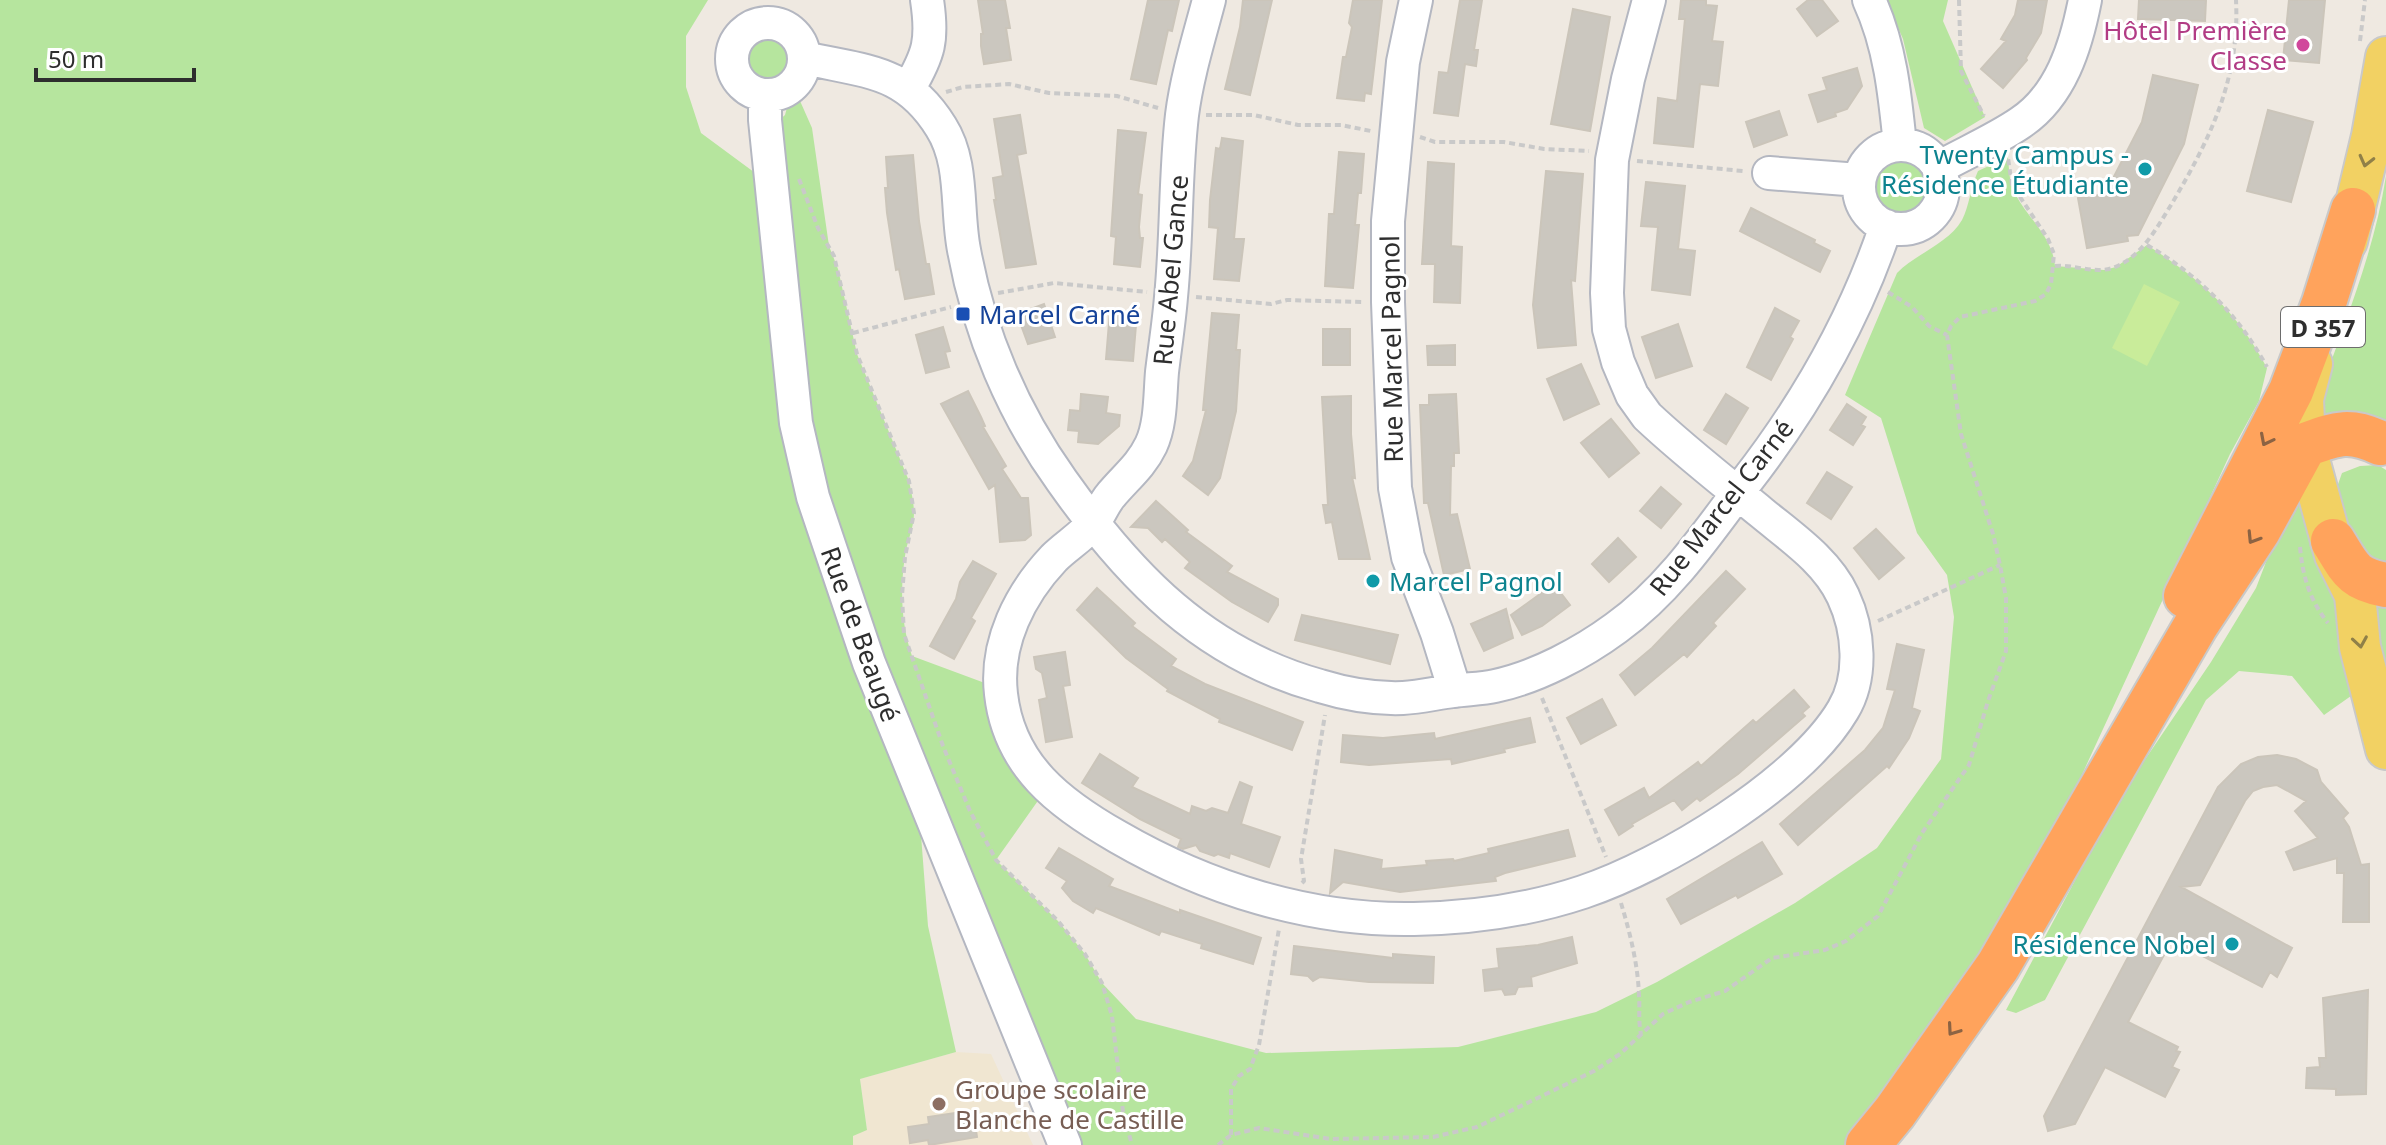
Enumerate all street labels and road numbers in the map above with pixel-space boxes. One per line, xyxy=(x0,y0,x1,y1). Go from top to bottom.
street label: Rue Abel Gance xyxy=(1144,173,1196,367)
street label: Rue Marcel Pagnol xyxy=(1371,235,1411,463)
road number: D 357 xyxy=(2281,307,2365,347)
street label: Rue Marcel Carné xyxy=(1641,411,1801,603)
street label: Rue de Beaugé xyxy=(813,541,909,727)

